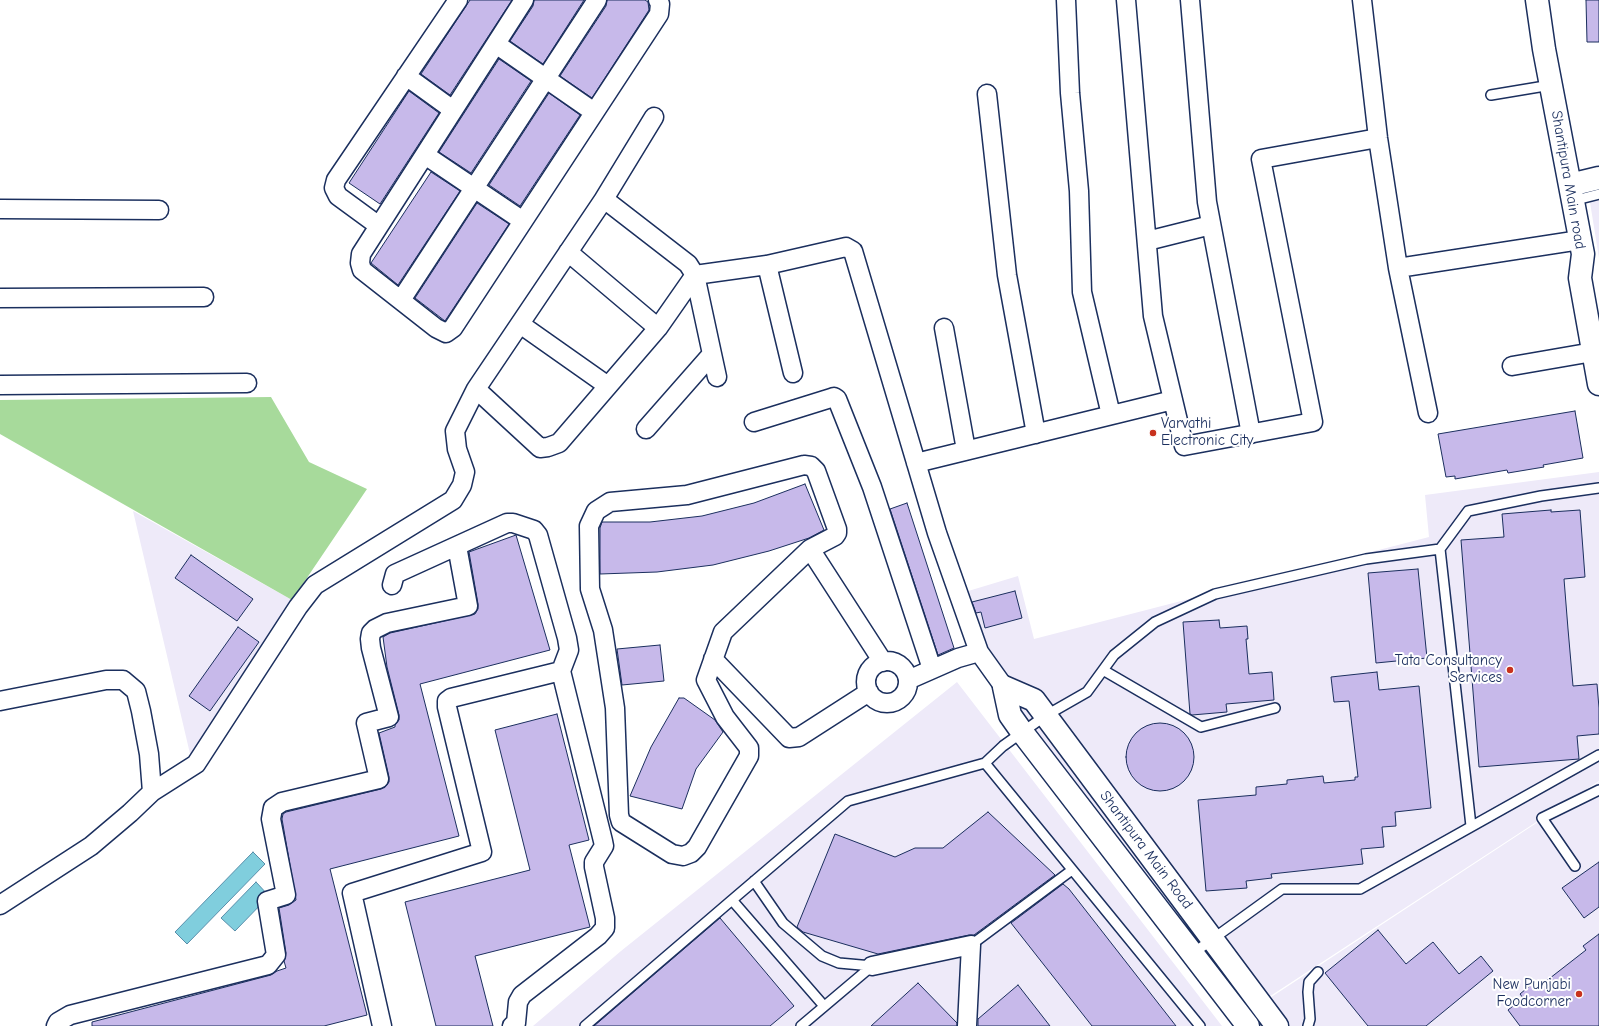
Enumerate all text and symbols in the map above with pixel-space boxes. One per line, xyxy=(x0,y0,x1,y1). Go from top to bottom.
street label: Shantipura Main road xyxy=(1547,109,1589,251)
place label: Varvathi Electronic City xyxy=(1161,415,1254,450)
marker: Varvathi Electronic City xyxy=(1148,428,1158,438)
place label: Tata Consultancy Services xyxy=(1395,652,1502,687)
marker: Tata Consultancy Services xyxy=(1505,665,1515,675)
street label: Shantipura Main Road xyxy=(1096,787,1196,913)
place label: New Punjabi Foodcorner xyxy=(1493,976,1571,1011)
marker: New Punjabi Foodcorner xyxy=(1574,989,1584,999)

